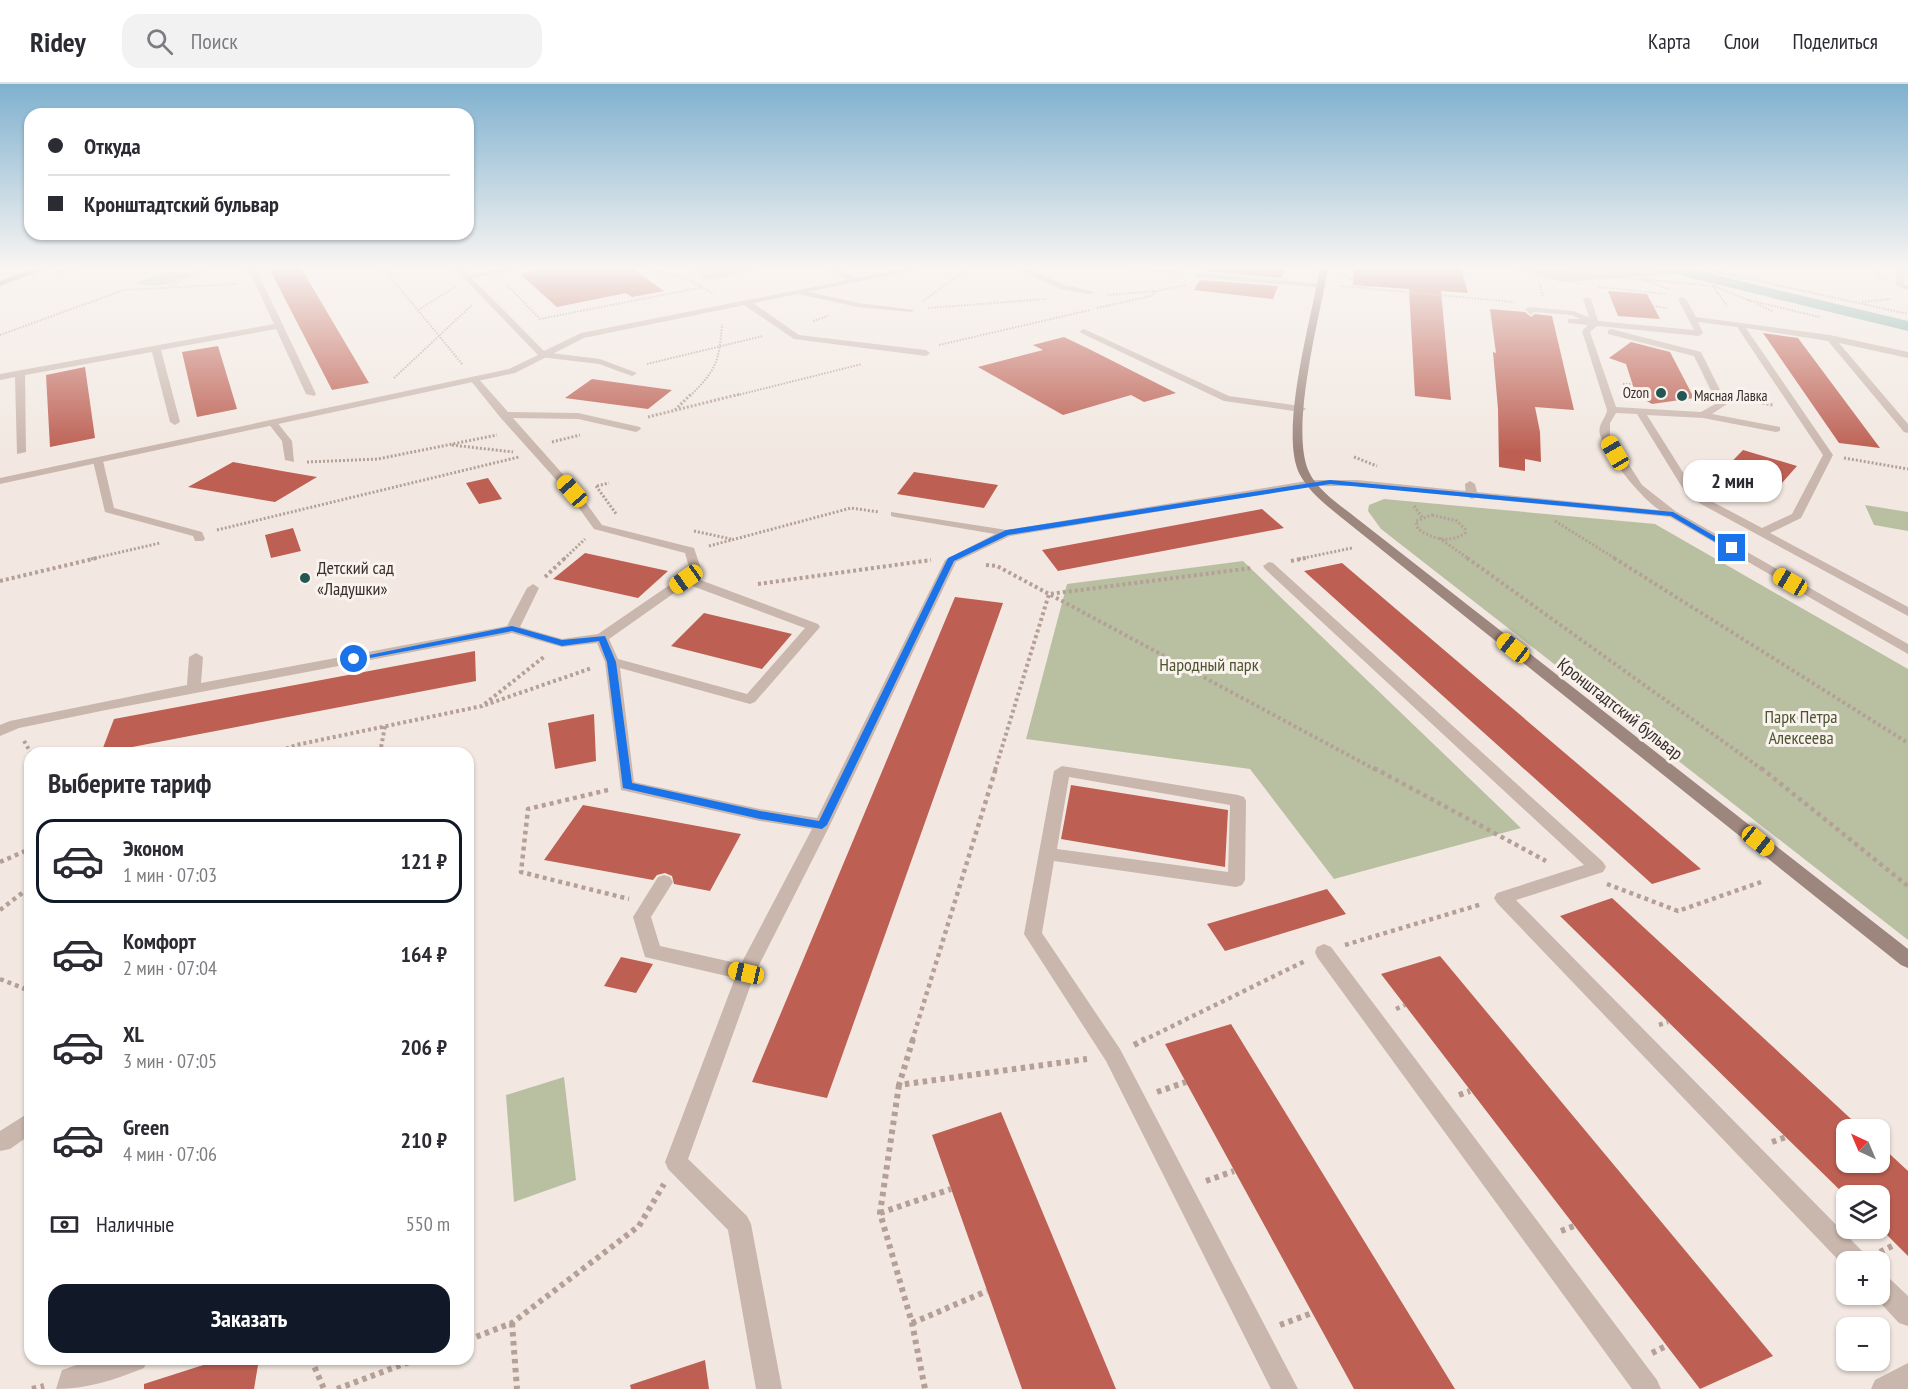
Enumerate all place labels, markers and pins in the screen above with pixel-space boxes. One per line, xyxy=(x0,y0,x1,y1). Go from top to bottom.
place label: Ozon xyxy=(1623,383,1649,402)
marker: Ozon xyxy=(1654,386,1668,400)
place label: Мясная Лавка xyxy=(1694,386,1768,405)
marker: Мясная Лавка xyxy=(1675,389,1689,403)
place label: Детский сад «Ладушки» xyxy=(317,556,394,600)
marker: Детский сад «Ладушки» xyxy=(298,571,312,585)

